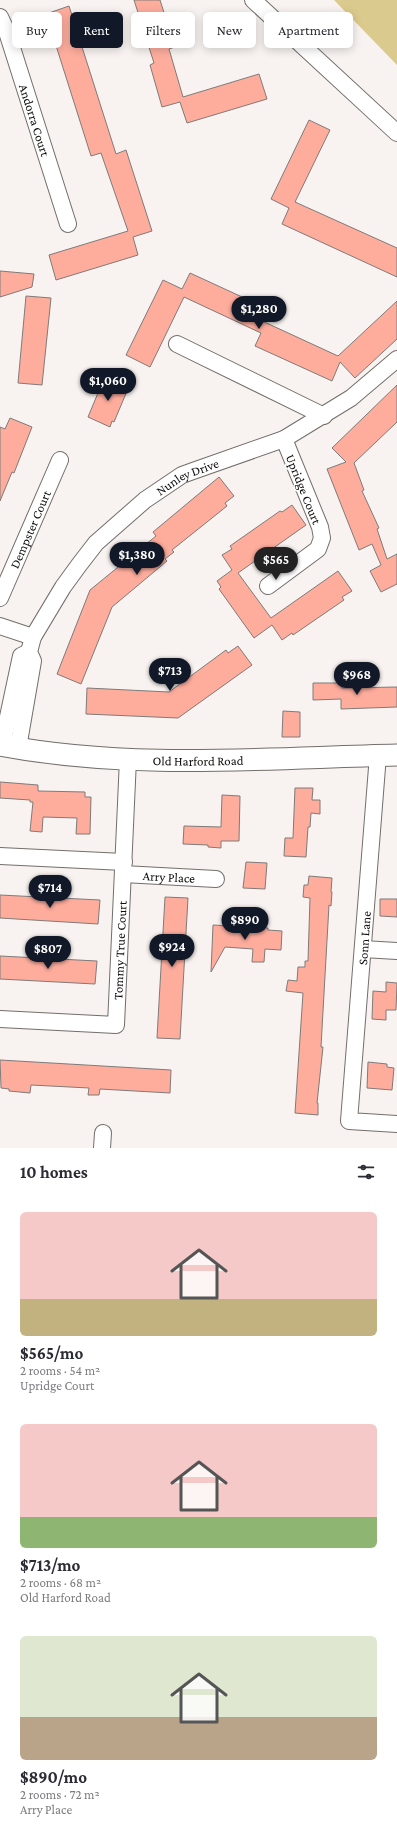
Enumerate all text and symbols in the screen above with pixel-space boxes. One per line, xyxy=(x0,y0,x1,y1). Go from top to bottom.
chip: Buy xyxy=(12,12,62,48)
chip: Rent xyxy=(70,12,123,48)
chip: Filters xyxy=(131,12,195,48)
chip: New xyxy=(203,12,256,48)
chip: Apartment xyxy=(264,12,353,48)
street label: Andorra Court xyxy=(16,82,53,159)
pin: $1,280 xyxy=(226,296,292,330)
text: $1,280 xyxy=(240,301,278,316)
pin: $1,060 xyxy=(75,368,141,402)
text: $1,060 xyxy=(89,373,127,388)
street label: Upridge Court xyxy=(283,452,325,527)
street label: Nunley Drive xyxy=(153,455,221,498)
street label: Dempster Court xyxy=(7,487,54,571)
pin: $1,380 xyxy=(104,542,170,576)
text: $1,380 xyxy=(119,547,155,562)
pin: $565 xyxy=(252,547,300,581)
text: $565 xyxy=(263,552,289,567)
pin: $713 xyxy=(146,658,194,692)
pin: $968 xyxy=(333,662,381,696)
text: $713 xyxy=(158,663,182,678)
text: $968 xyxy=(343,667,371,682)
street label: Old Harford Road xyxy=(152,753,244,769)
street label: Arry Place xyxy=(142,868,196,886)
pin: $714 xyxy=(26,875,74,909)
text: $714 xyxy=(38,880,62,895)
street label: Tommy True Court xyxy=(110,900,130,1000)
pin: $890 xyxy=(221,907,269,941)
street label: Sonn Lane xyxy=(355,910,374,966)
text: $890 xyxy=(231,912,259,927)
pin: $924 xyxy=(148,934,196,968)
pin: $807 xyxy=(24,936,72,970)
text: $924 xyxy=(158,939,186,954)
text: $807 xyxy=(34,941,62,956)
icon: filters xyxy=(355,1161,377,1183)
text: 10 homes xyxy=(20,1163,88,1182)
icon: home xyxy=(163,1238,235,1310)
text: $565/mo xyxy=(20,1344,83,1363)
text: 2 rooms · 54 m² xyxy=(20,1363,100,1378)
text: Upridge Court xyxy=(20,1378,94,1393)
icon: home xyxy=(163,1450,235,1522)
text: $713/mo xyxy=(20,1556,80,1575)
text: 2 rooms · 68 m² xyxy=(20,1575,101,1590)
text: Old Harford Road xyxy=(20,1590,111,1605)
icon: home xyxy=(163,1662,235,1734)
text: $890/mo xyxy=(20,1768,87,1787)
text: 2 rooms · 72 m² xyxy=(20,1787,100,1802)
text: Arry Place xyxy=(20,1802,72,1817)

